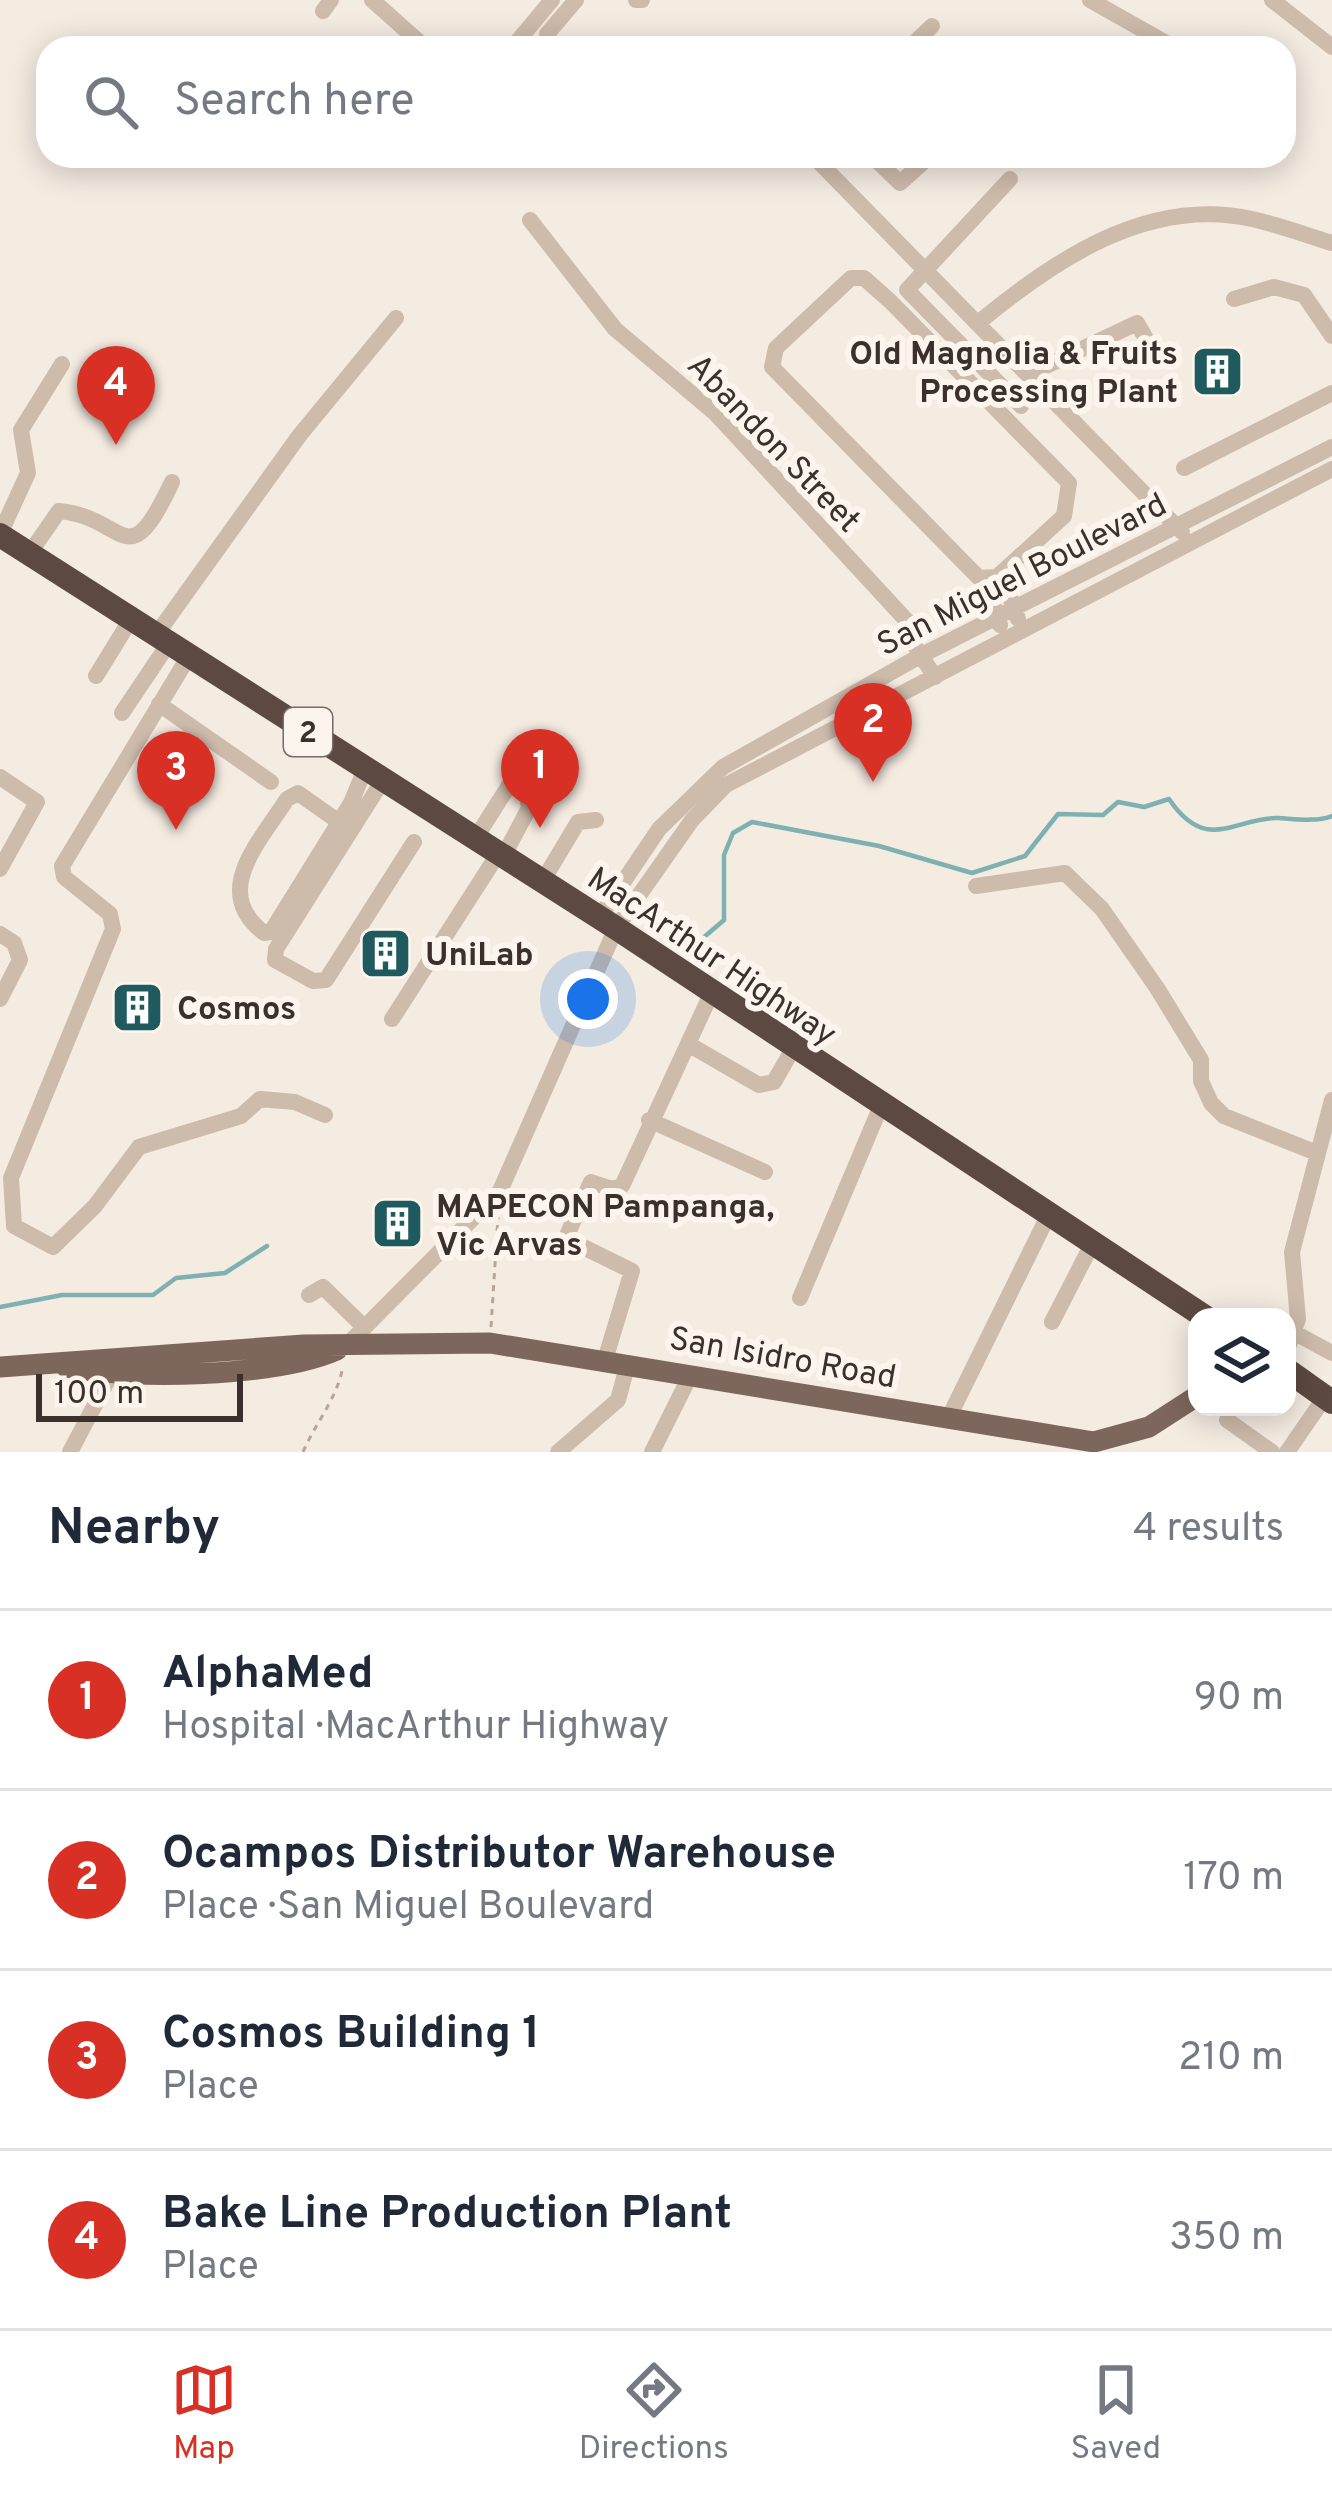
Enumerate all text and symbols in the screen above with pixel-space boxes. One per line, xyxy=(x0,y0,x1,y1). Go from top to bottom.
search box xyxy=(36,36,1296,168)
icon: search xyxy=(78,69,144,135)
text: Search here xyxy=(174,74,414,131)
place label: Old Magnolia & Fruits Processing Plant xyxy=(849,335,1178,415)
building icon: Old Magnolia & Fruits Processing Plant xyxy=(1189,343,1245,399)
pin: 4 xyxy=(77,346,155,445)
street label: Abandon Street xyxy=(676,347,868,543)
street label: San Miguel Boulevard xyxy=(871,485,1175,668)
pin: 2 xyxy=(834,683,912,782)
road number: 2 xyxy=(284,708,332,756)
pin: 1 xyxy=(501,729,579,828)
pin: 3 xyxy=(137,731,215,830)
street label: MacArthur Highway xyxy=(578,859,843,1057)
building icon: UniLab xyxy=(358,925,414,981)
place label: UniLab xyxy=(425,936,533,978)
your location xyxy=(558,969,618,1029)
building icon: Cosmos xyxy=(110,979,166,1035)
place label: Cosmos xyxy=(177,990,296,1032)
place label: MAPECON Pampanga, Vic Arvas xyxy=(436,1188,775,1268)
building icon: MAPECON Pampanga, Vic Arvas xyxy=(369,1196,425,1252)
map controls xyxy=(1188,1308,1296,1416)
button: layers xyxy=(1188,1308,1296,1416)
street label: San Isidro Road xyxy=(666,1319,899,1401)
scale bar xyxy=(36,1368,243,1421)
text: 100 m xyxy=(54,1374,144,1416)
text: Nearby xyxy=(48,1498,220,1563)
text: 4 results xyxy=(1133,1506,1284,1555)
text: AlphaMed xyxy=(162,1647,373,1704)
text: 1 xyxy=(79,1675,95,1724)
text: 90 m xyxy=(1194,1675,1284,1724)
text: Hospital · MacArthur Highway xyxy=(162,1704,669,1753)
text: Ocampos Distributor Warehouse xyxy=(162,1827,836,1884)
text: 2 xyxy=(75,1855,99,1904)
text: 170 m xyxy=(1183,1855,1284,1904)
text: Place · San Miguel Boulevard xyxy=(162,1884,654,1933)
text: Cosmos Building 1 xyxy=(162,2007,540,2064)
text: 3 xyxy=(75,2035,99,2084)
text: 210 m xyxy=(1178,2035,1284,2084)
text: Place xyxy=(162,2064,259,2113)
text: Bake Line Production Plant xyxy=(162,2187,732,2244)
text: 4 xyxy=(74,2215,100,2264)
text: 350 m xyxy=(1169,2215,1284,2264)
text: Place xyxy=(162,2244,259,2293)
tab: Map xyxy=(171,2357,237,2471)
tab: Directions xyxy=(579,2357,729,2471)
tab: Saved xyxy=(1070,2357,1161,2471)

